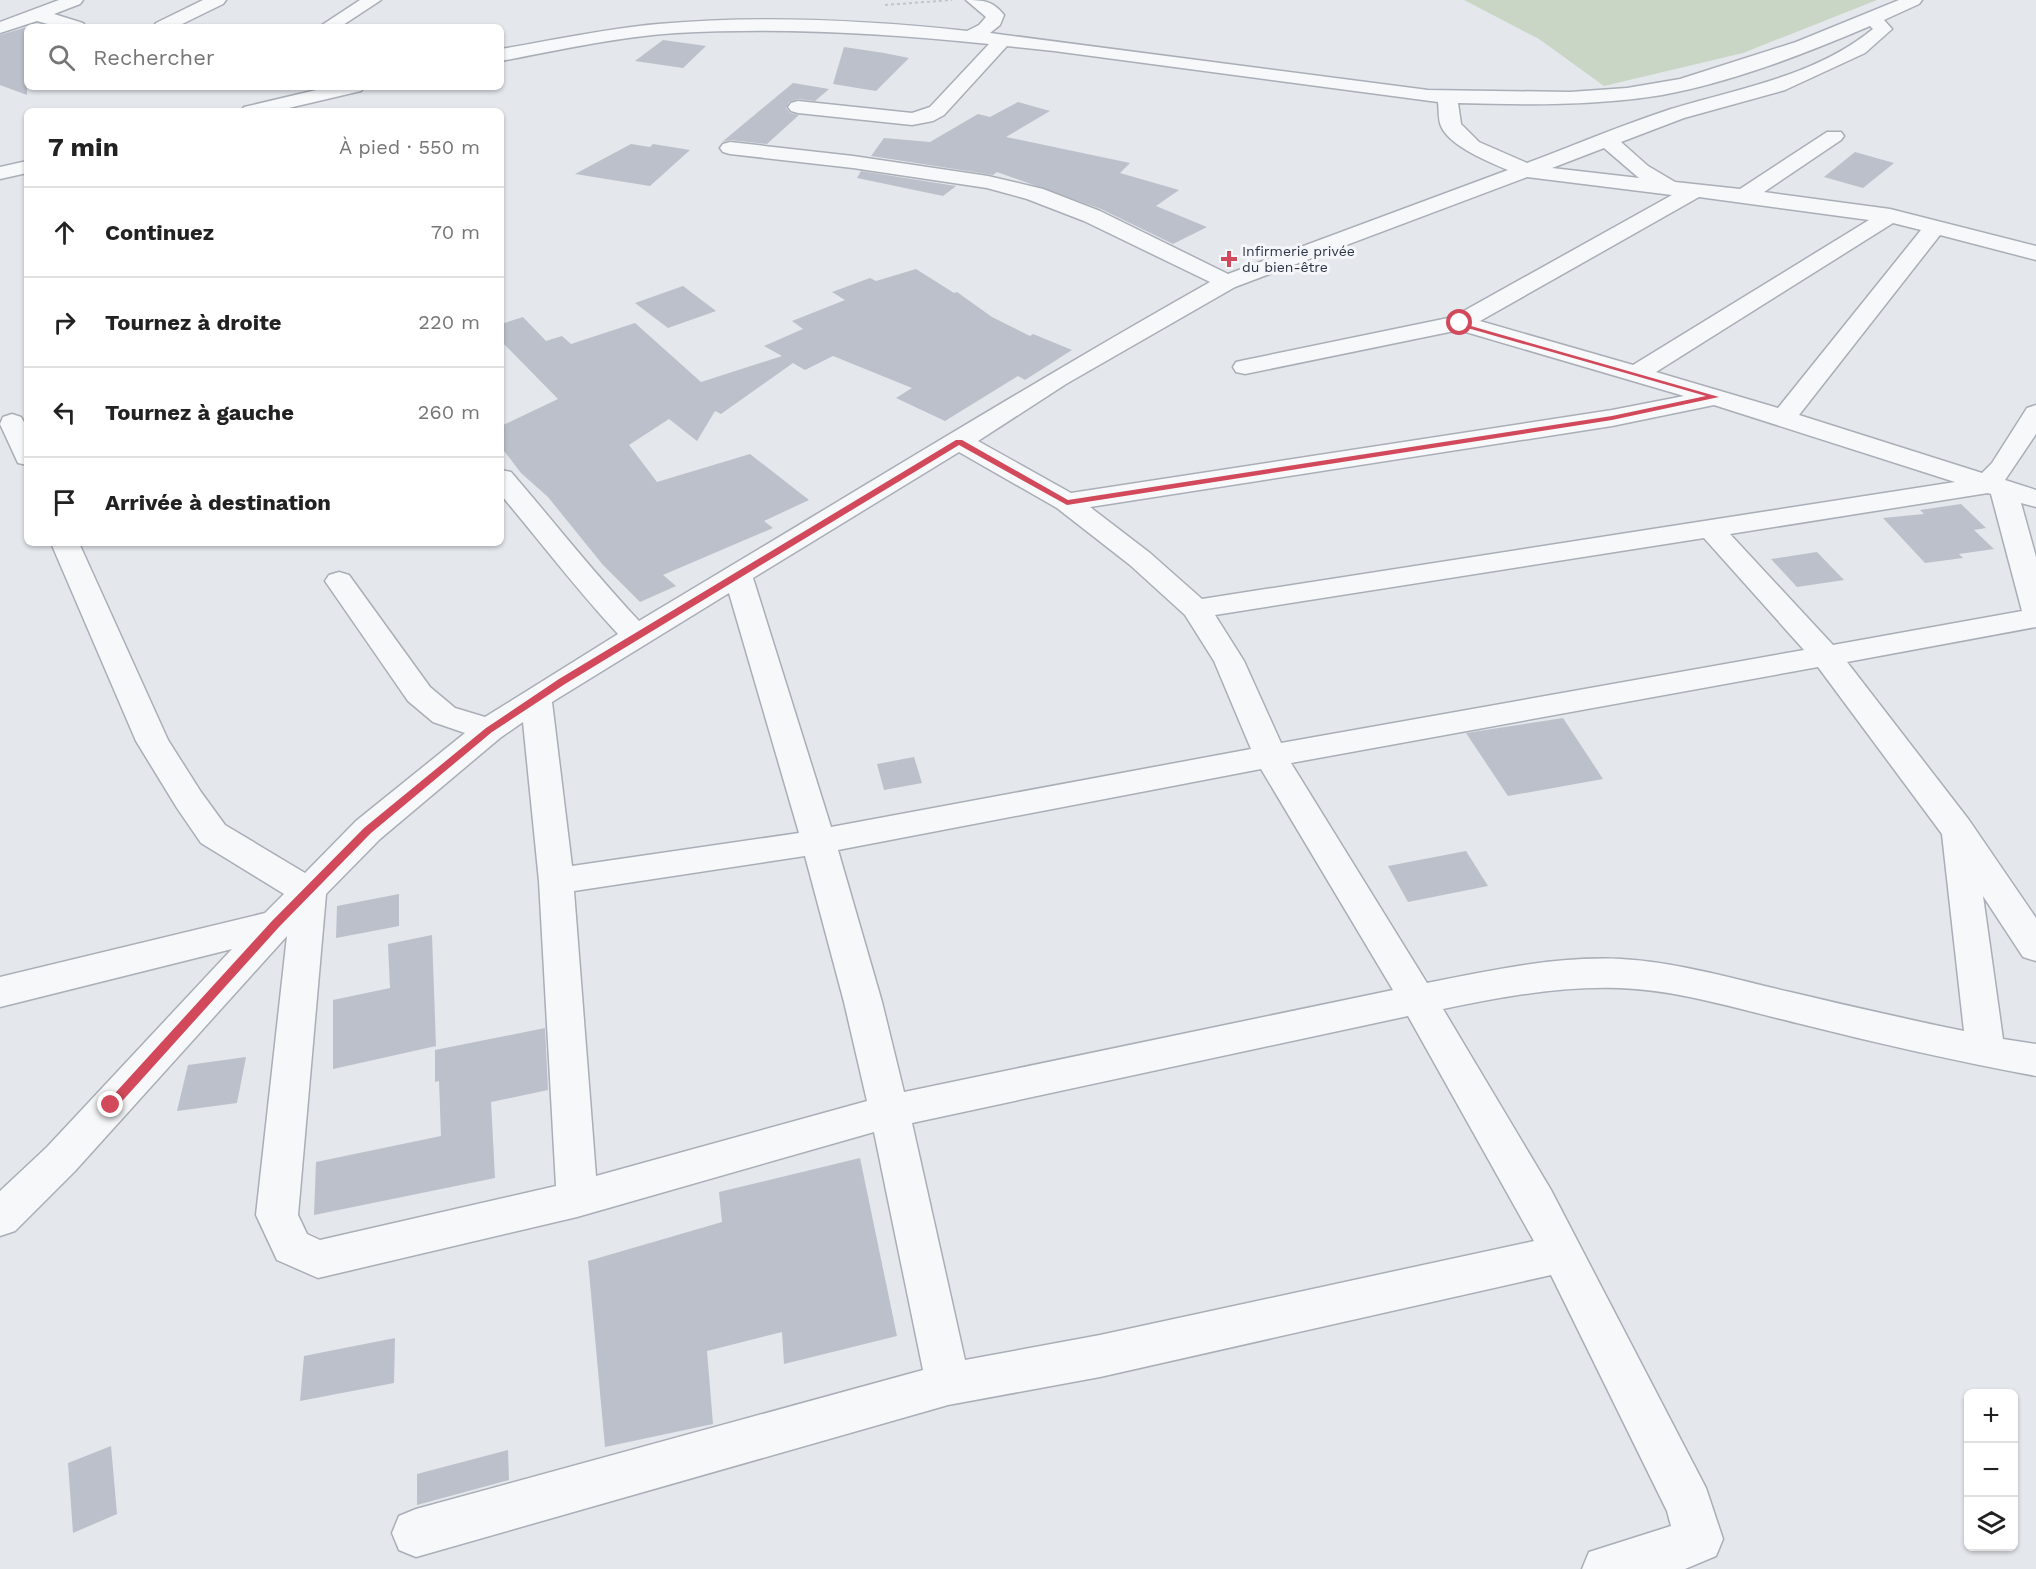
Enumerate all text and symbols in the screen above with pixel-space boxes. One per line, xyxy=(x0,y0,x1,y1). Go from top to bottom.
search box xyxy=(24,24,504,90)
icon: search xyxy=(45,41,78,74)
text: Rechercher xyxy=(93,45,215,70)
text: 7 min xyxy=(48,132,119,162)
text: À pied · 550 m xyxy=(339,135,480,159)
icon: ahead xyxy=(48,216,81,249)
text: Continuez xyxy=(105,220,214,245)
text: 70 m xyxy=(431,220,480,244)
place label: Infirmerie privée du bien-être xyxy=(1242,243,1355,275)
marker: Infirmerie privée du bien-être xyxy=(1220,250,1238,268)
icon: right xyxy=(48,306,81,339)
route start xyxy=(1446,309,1472,335)
text: Tournez à droite xyxy=(105,310,282,335)
text: 220 m xyxy=(418,310,480,334)
icon: left xyxy=(48,396,81,429)
text: Tournez à gauche xyxy=(105,400,294,425)
text: 260 m xyxy=(418,400,480,424)
icon: arrive xyxy=(48,486,81,519)
text: Arrivée à destination xyxy=(105,490,331,515)
route end xyxy=(97,1091,123,1117)
map controls xyxy=(1964,1389,2018,1551)
button: + xyxy=(1964,1389,2018,1443)
button: − xyxy=(1964,1443,2018,1497)
button: layers xyxy=(1964,1497,2018,1551)

